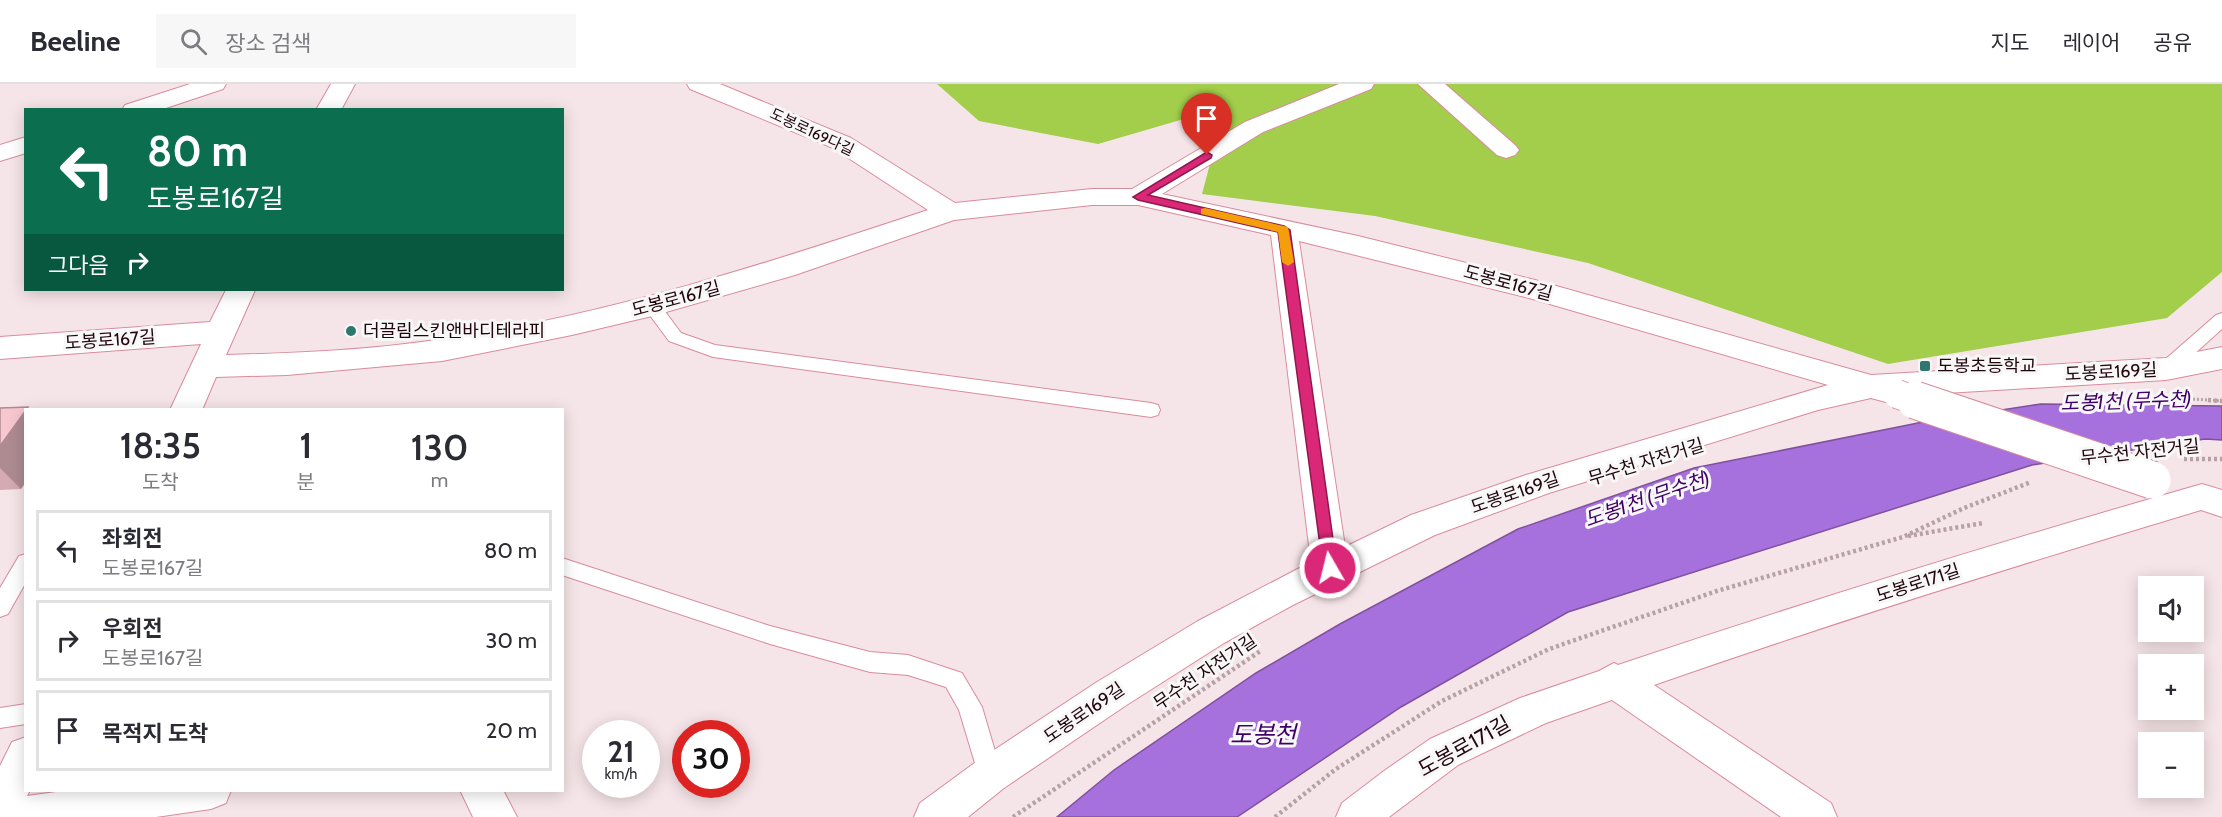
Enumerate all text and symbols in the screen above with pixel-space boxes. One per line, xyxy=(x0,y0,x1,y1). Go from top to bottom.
search box xyxy=(156,14,576,68)
text: Beeline xyxy=(30,24,120,58)
icon: search xyxy=(177,25,210,58)
text: 장소 검색 xyxy=(225,30,311,57)
text: 지도 xyxy=(1991,30,2029,55)
text: 레이어 xyxy=(2062,30,2120,55)
text: 공유 xyxy=(2153,30,2192,55)
pin xyxy=(1181,93,1232,155)
icon: arrive xyxy=(1190,102,1223,135)
street label: 도봉로169다길 xyxy=(767,105,857,159)
text: 80 m xyxy=(147,125,248,177)
icon: left xyxy=(48,132,126,210)
text: 도봉로167길 xyxy=(147,182,284,215)
icon: right xyxy=(121,246,154,279)
text: 그다음 xyxy=(48,252,109,279)
street label: 도봉로167길 xyxy=(1461,261,1555,305)
street label: 도봉로167길 xyxy=(629,277,723,321)
place label: 더끌림스킨앤바디테라피 xyxy=(363,320,545,342)
marker: 더끌림스킨앤바디테라피 xyxy=(344,324,358,338)
street label: 도봉로167길 xyxy=(64,326,156,354)
place label: 도봉초등학교 xyxy=(1937,355,2036,377)
marker: 도봉초등학교 xyxy=(1918,359,1932,373)
street label: 도봉로169길 xyxy=(2064,359,2158,385)
water label: 도봉1천 (무수천) xyxy=(2060,387,2192,415)
text: 18:35 xyxy=(120,423,201,467)
text: 1 xyxy=(299,423,312,467)
text: 130 xyxy=(411,425,468,469)
street label: 무수천 자전거길 xyxy=(1585,434,1707,490)
street label: 무수천 자전거길 xyxy=(2079,435,2201,469)
water label: 도봉1천 (무수천) xyxy=(1581,466,1713,532)
text: m xyxy=(431,468,448,492)
street label: 도봉로169길 xyxy=(1468,468,1562,518)
text: 도착 xyxy=(142,470,179,494)
text: 분 xyxy=(297,470,315,494)
text: 좌회전 xyxy=(102,525,163,552)
icon: left xyxy=(51,534,84,567)
position arrow xyxy=(1298,536,1362,600)
text: 80 m xyxy=(484,537,537,564)
text: 도봉로167길 xyxy=(102,556,203,580)
street label: 도봉로171길 xyxy=(1873,559,1963,607)
map controls xyxy=(2138,576,2204,798)
button: sound xyxy=(2138,576,2204,642)
text: 우회전 xyxy=(102,615,163,642)
icon: right xyxy=(51,624,84,657)
text: 30 m xyxy=(485,627,537,654)
street label: 무수천 자전거길 xyxy=(1149,629,1261,715)
text: 도봉로167길 xyxy=(102,646,203,670)
button: + xyxy=(2138,654,2204,720)
street label: 도봉로169길 xyxy=(1039,678,1129,748)
street label: 도봉로171길 xyxy=(1414,710,1514,782)
icon: arrive xyxy=(51,714,84,747)
text: 20 m xyxy=(486,717,537,744)
text: 목적지 도착 xyxy=(102,720,208,747)
speed limit sign: 30 xyxy=(672,720,750,798)
water label: 도봉천 xyxy=(1230,720,1299,749)
button: − xyxy=(2138,732,2204,798)
text: 21 xyxy=(608,733,634,770)
text: km/h xyxy=(605,765,637,783)

